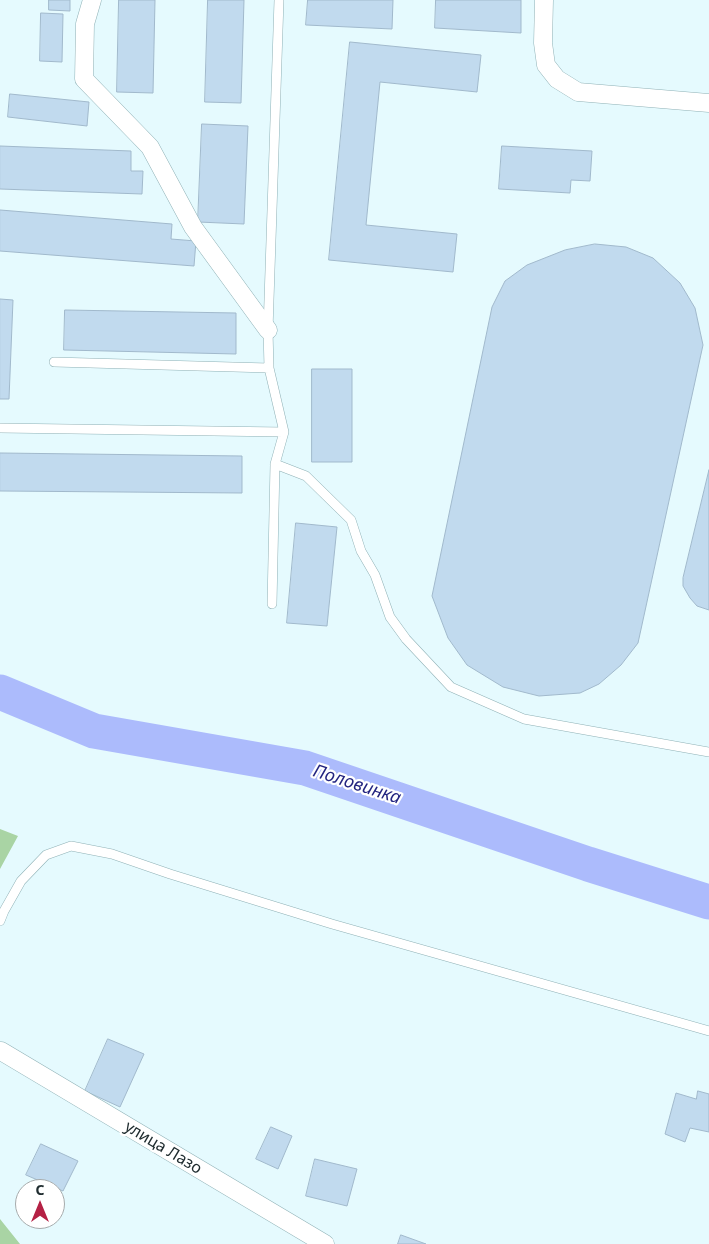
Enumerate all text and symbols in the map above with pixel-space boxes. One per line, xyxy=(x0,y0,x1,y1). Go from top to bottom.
water label: Половинка xyxy=(310,761,404,809)
street label: улица Лазо xyxy=(121,1117,205,1179)
north arrow xyxy=(15,1179,65,1229)
text: С xyxy=(35,1180,45,1199)

